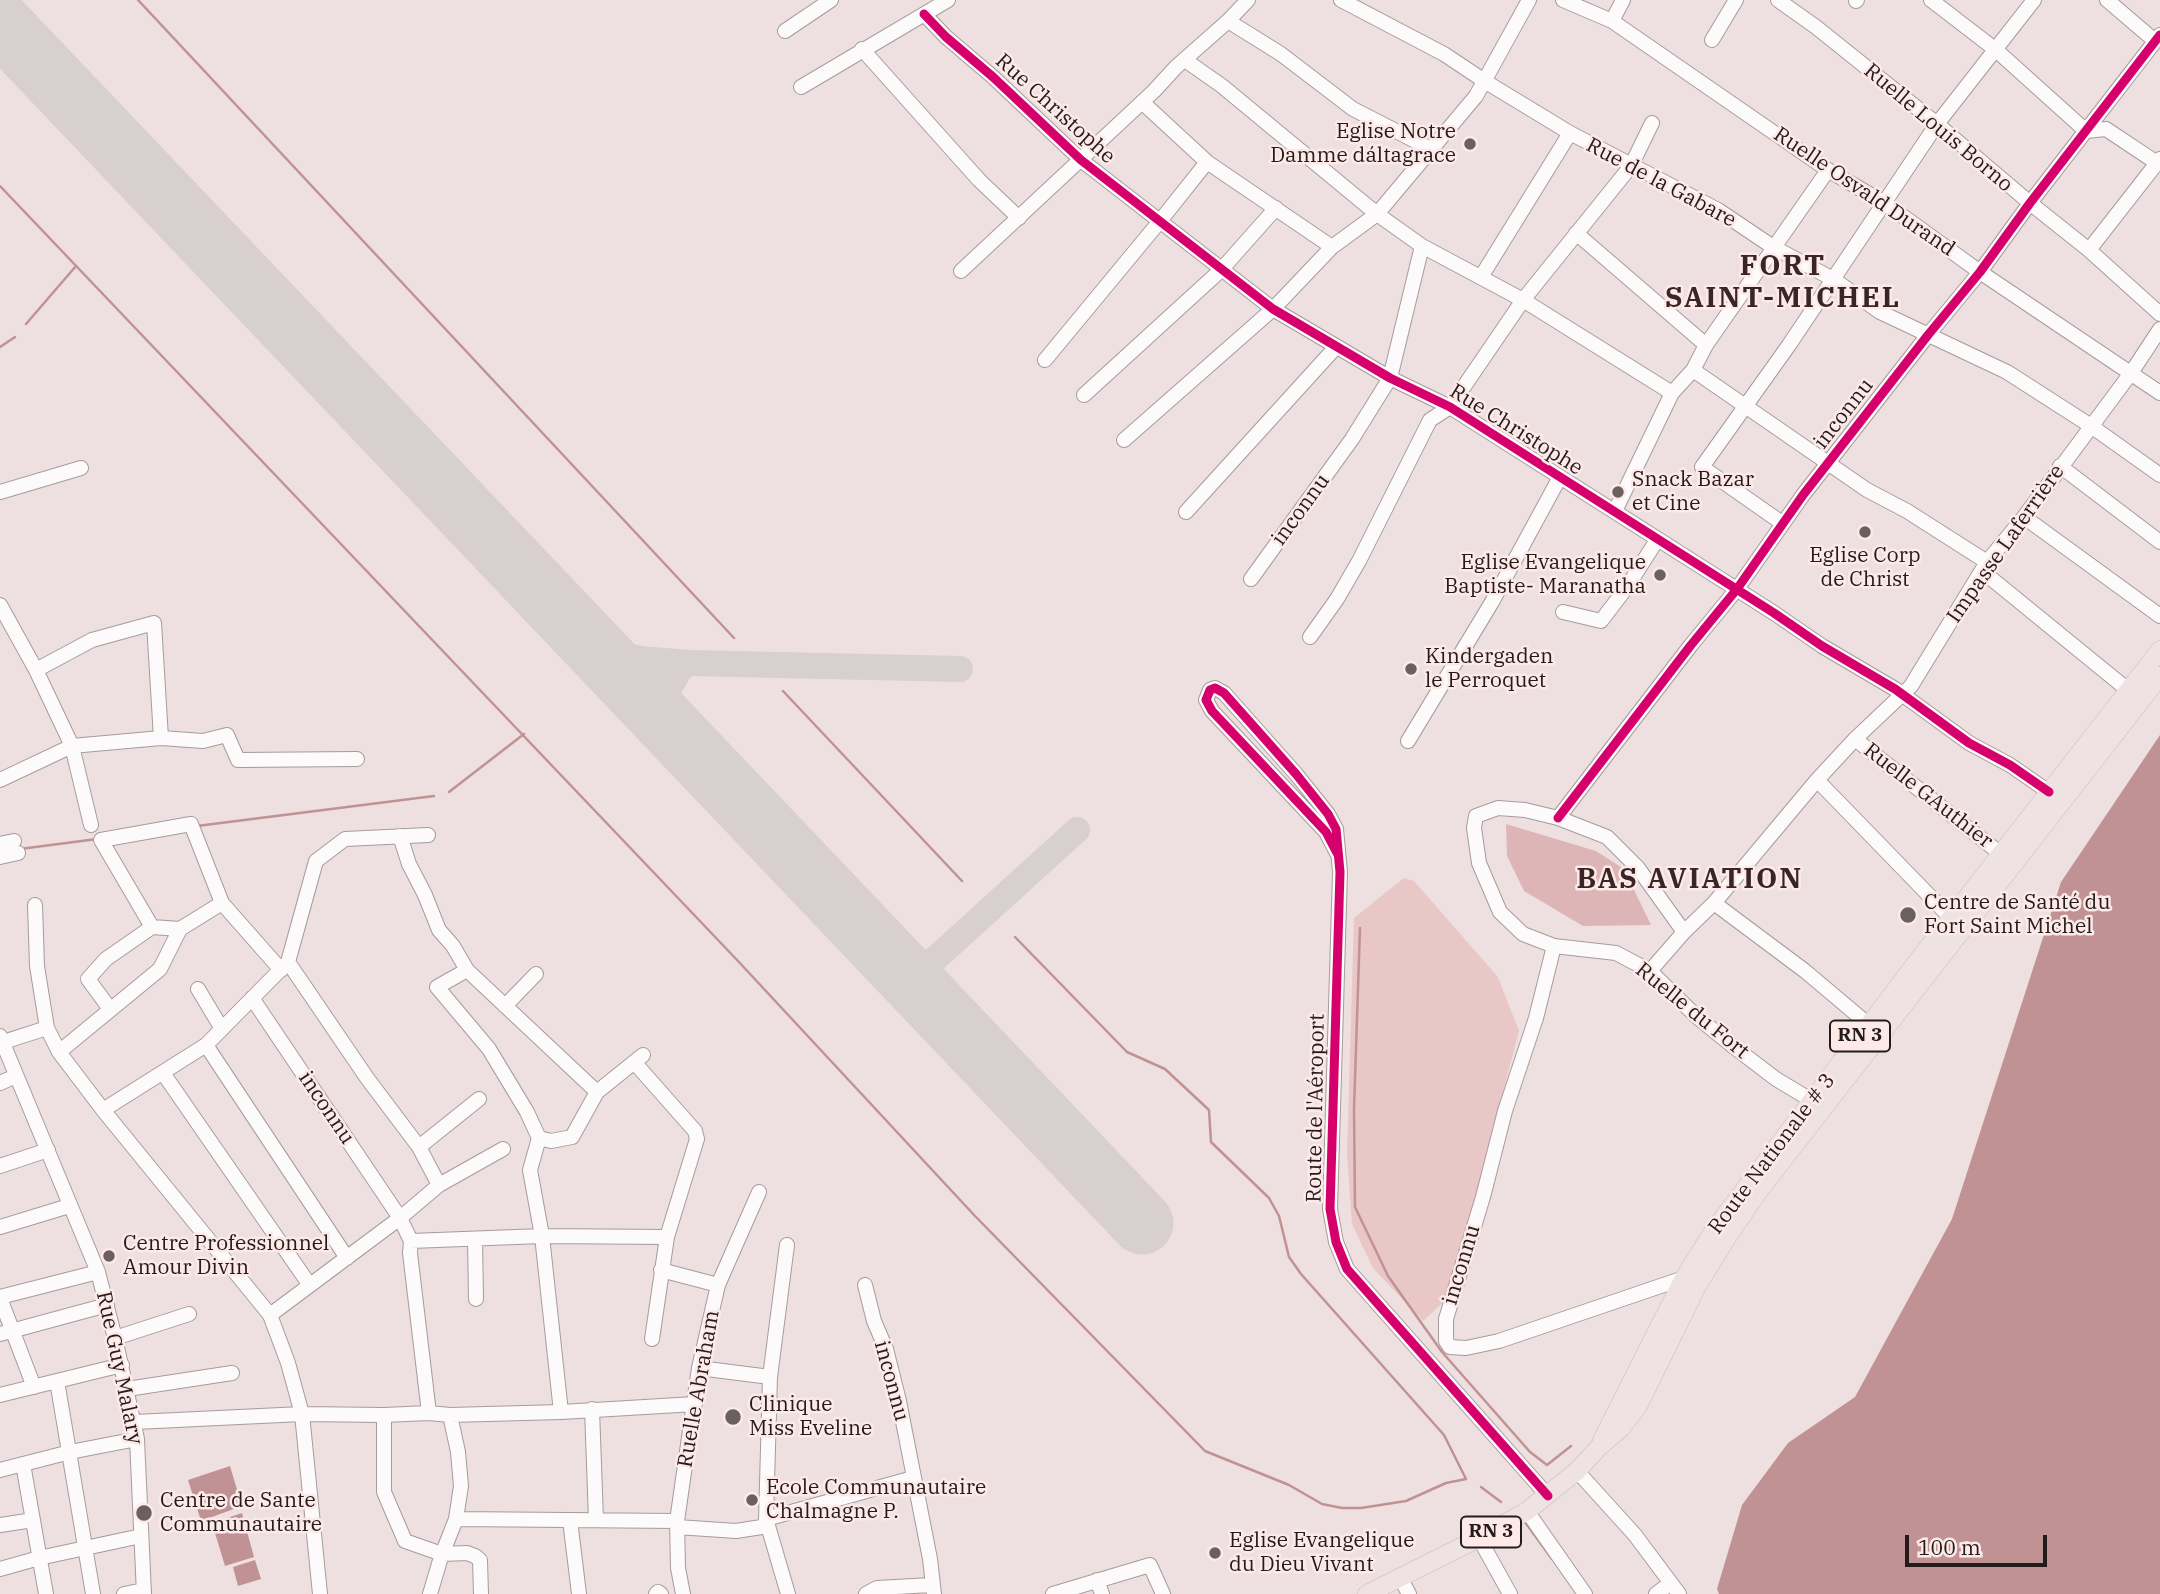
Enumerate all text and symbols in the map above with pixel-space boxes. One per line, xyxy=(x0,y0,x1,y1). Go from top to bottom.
street label: Rue Christophe xyxy=(990,49,1120,169)
street label: Ruelle Louis Borno xyxy=(1858,58,2018,198)
place label: Eglise Notre Damme dáltagrace xyxy=(1270,119,1456,169)
street label: Ruelle Osvald Durand xyxy=(1769,122,1959,262)
street label: Rue de la Gabare xyxy=(1582,133,1740,233)
marker: Eglise Notre Damme dáltagrace xyxy=(1462,136,1478,152)
district label: FORT SAINT-MICHEL xyxy=(1666,250,1900,316)
street label: inconnu xyxy=(1809,374,1879,454)
street label: Rue Christophe xyxy=(1445,379,1587,481)
street label: Impasse Laferrière xyxy=(1942,460,2070,628)
place label: Snack Bazar et Cine xyxy=(1632,467,1754,517)
street label: inconnu xyxy=(1267,469,1335,551)
marker: Snack Bazar et Cine xyxy=(1610,484,1626,500)
marker: Eglise Corp de Christ xyxy=(1857,524,1873,540)
place label: Eglise Corp de Christ xyxy=(1809,543,1921,593)
place label: Eglise Evangelique Baptiste- Maranatha xyxy=(1444,550,1646,600)
marker: Eglise Evangelique Baptiste- Maranatha xyxy=(1652,567,1668,583)
place label: Kindergaden le Perroquet xyxy=(1425,644,1553,694)
marker: Kindergaden le Perroquet xyxy=(1403,661,1419,677)
street label: Ruelle GAuthier xyxy=(1859,738,1997,854)
district label: BAS AVIATION xyxy=(1578,863,1802,897)
place label: Centre de Santé du Fort Saint Michel xyxy=(1924,890,2110,940)
marker: Centre de Santé du Fort Saint Michel xyxy=(1898,905,1918,925)
street label: Ruelle du Fort xyxy=(1630,958,1754,1064)
street label: Route de l'Aéroport xyxy=(1302,1013,1330,1203)
road number: RN 3 xyxy=(1830,1020,1890,1052)
street label: inconnu xyxy=(293,1067,359,1149)
street label: Route Nationale # 3 xyxy=(1703,1069,1841,1239)
street label: inconnu xyxy=(1438,1222,1486,1308)
place label: Centre Professionnel Amour Divin xyxy=(123,1231,329,1281)
marker: Centre Professionnel Amour Divin xyxy=(101,1248,117,1264)
street label: Rue Guy Malary xyxy=(90,1289,148,1447)
street label: Ruelle Abraham xyxy=(673,1308,725,1470)
street label: inconnu xyxy=(868,1338,914,1424)
place label: Clinique Miss Eveline xyxy=(749,1392,872,1442)
marker: Clinique Miss Eveline xyxy=(723,1407,743,1427)
place label: Ecole Communautaire Chalmagne P. xyxy=(766,1475,986,1525)
place label: Centre de Sante Communautaire xyxy=(160,1488,322,1538)
marker: Ecole Communautaire Chalmagne P. xyxy=(744,1492,760,1508)
marker: Centre de Sante Communautaire xyxy=(134,1503,154,1523)
road number: RN 3 xyxy=(1461,1516,1521,1548)
scale bar xyxy=(1908,1520,2050,1564)
place label: Eglise Evangelique du Dieu Vivant xyxy=(1229,1528,1414,1578)
text: 100 m xyxy=(1918,1533,1981,1561)
marker: Eglise Evangelique du Dieu Vivant xyxy=(1207,1545,1223,1561)

